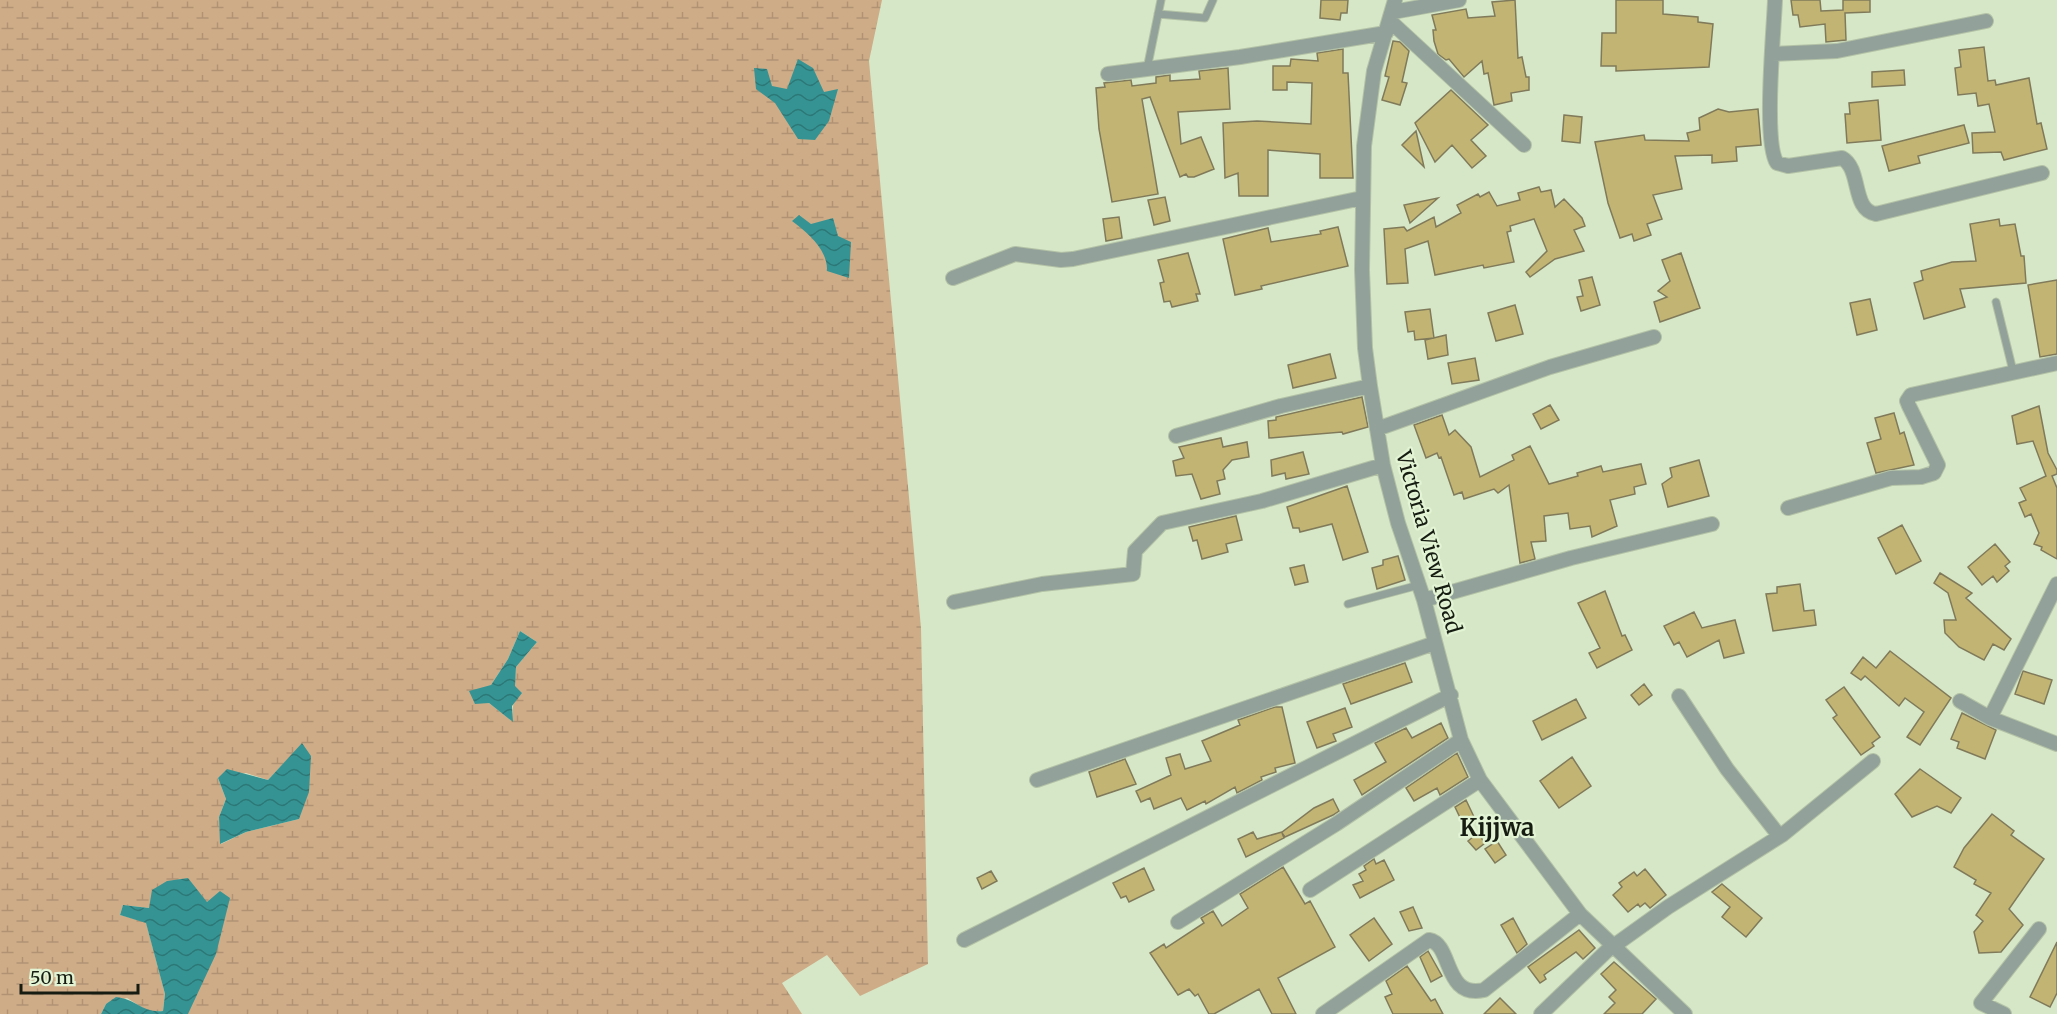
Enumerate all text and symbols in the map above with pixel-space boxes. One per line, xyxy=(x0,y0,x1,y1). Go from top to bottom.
street label: Victoria View Road xyxy=(1390,446,1468,637)
district label: Kijjwa xyxy=(1460,812,1534,843)
scale bar xyxy=(21,957,138,995)
text: 50 m xyxy=(30,966,74,989)

